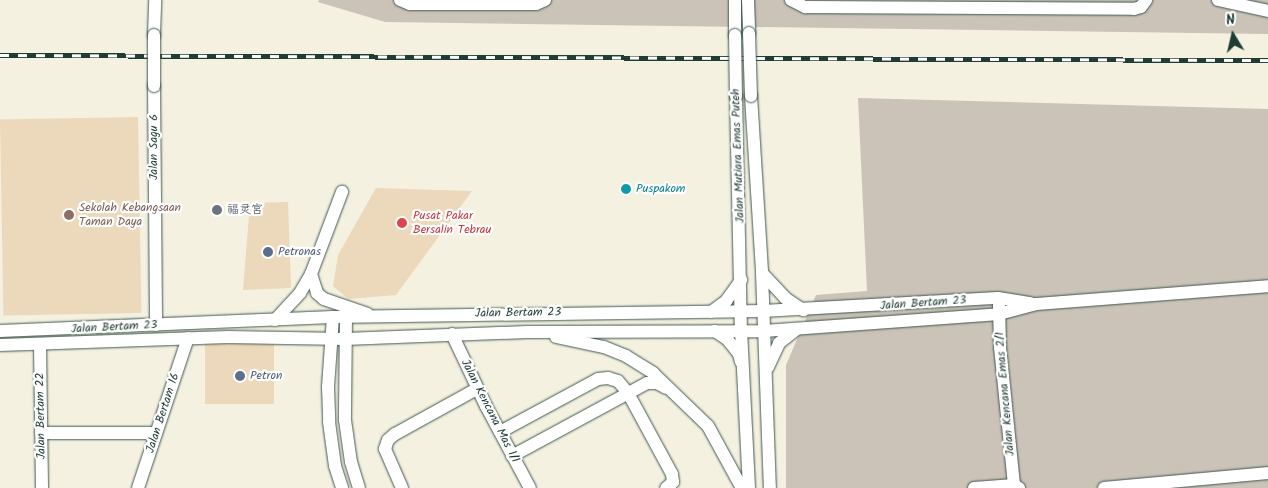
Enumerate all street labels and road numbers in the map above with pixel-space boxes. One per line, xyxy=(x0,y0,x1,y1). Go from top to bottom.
street label: Jalan Mutiara Emas Puteh xyxy=(728,88,748,224)
street label: Jalan Sagu 6 xyxy=(147,114,161,180)
street label: Jalan Bertam 23 xyxy=(879,293,967,313)
street label: Jalan Bertam 23 xyxy=(475,305,561,321)
street label: Jalan Bertam 23 xyxy=(70,318,158,336)
street label: Jalan Kencana Emas 2/1 xyxy=(992,331,1018,457)
street label: Jalan Kencana Mas 1/1 xyxy=(458,357,522,465)
street label: Jalan Bertam 16 xyxy=(143,371,183,455)
street label: Jalan Bertam 22 xyxy=(33,373,49,459)

